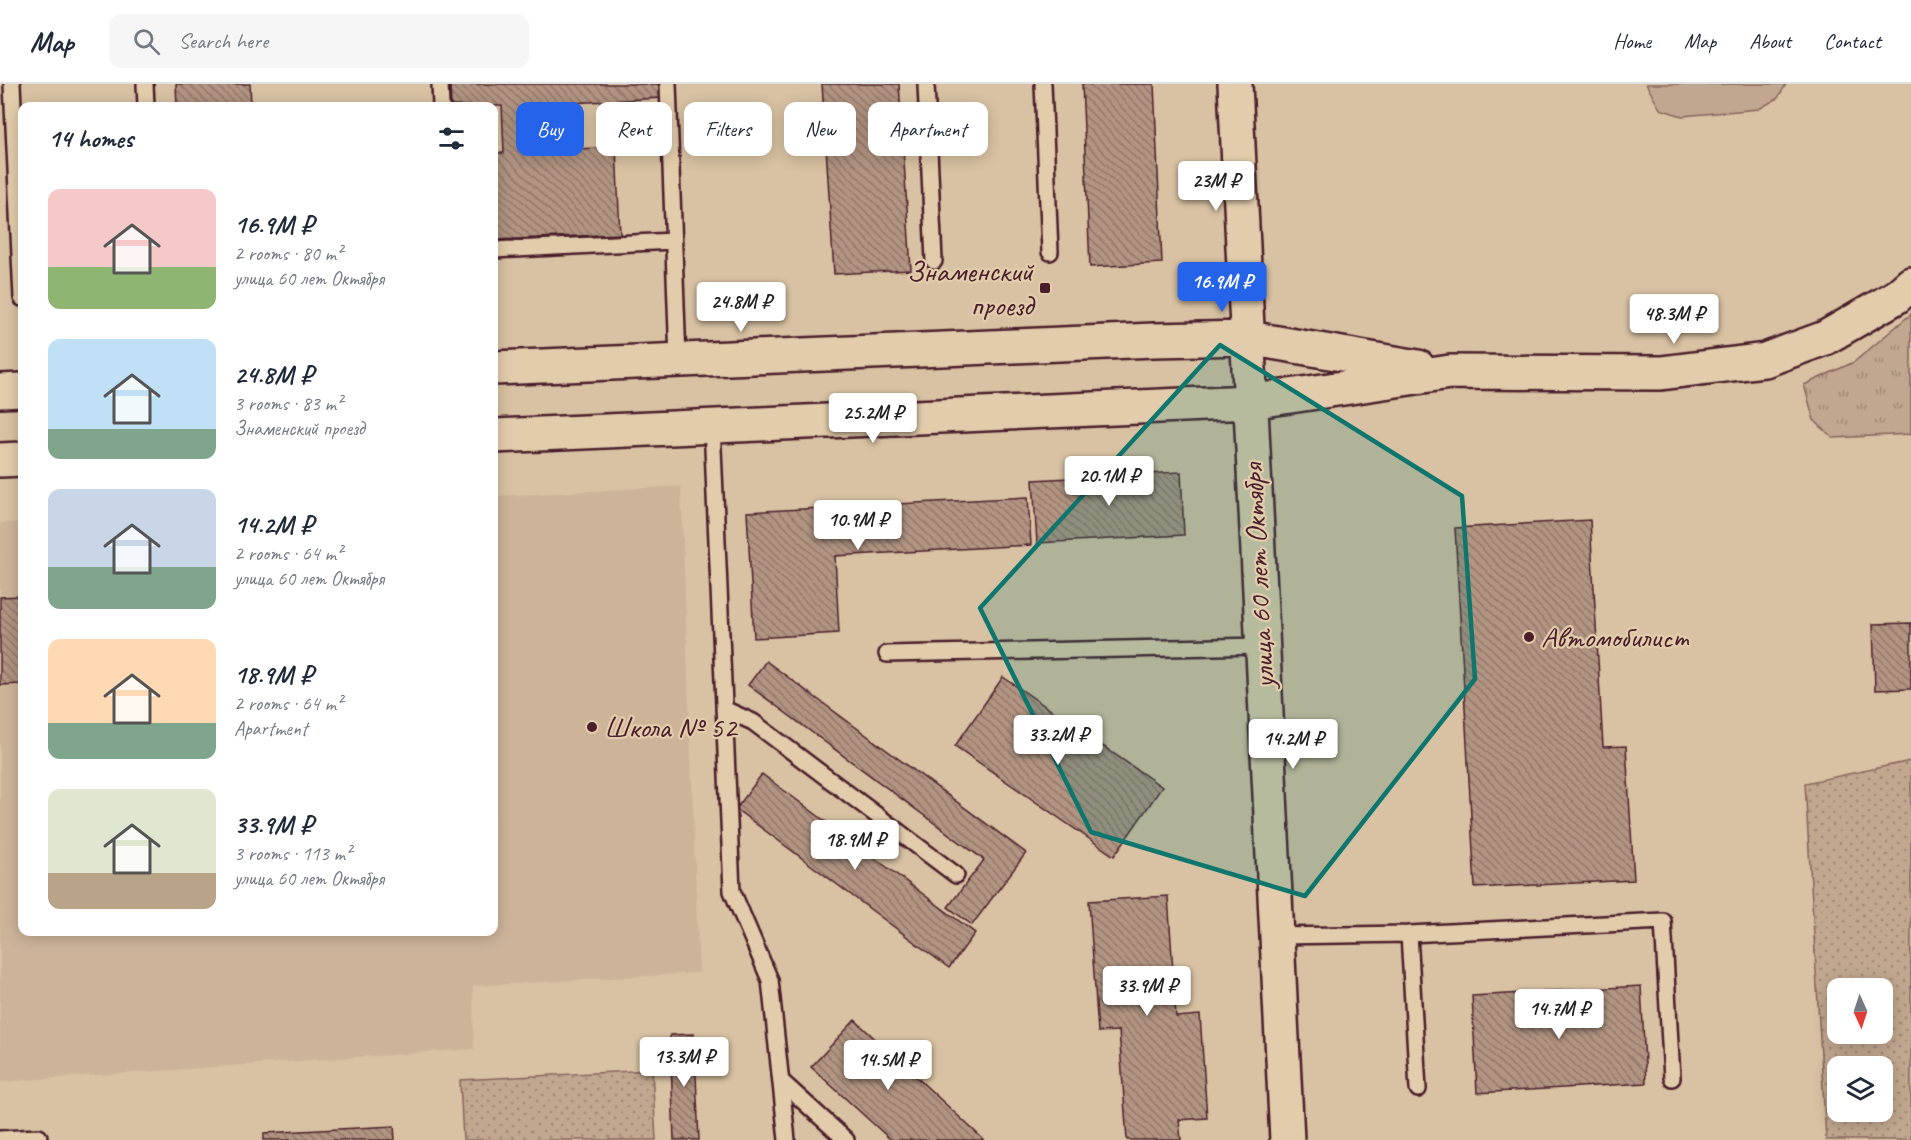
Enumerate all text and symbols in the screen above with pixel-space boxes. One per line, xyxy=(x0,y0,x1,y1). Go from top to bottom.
search box xyxy=(109,14,529,68)
text: Map xyxy=(30,24,73,59)
icon: search xyxy=(130,25,163,58)
text: Search here xyxy=(178,27,268,55)
text: Home xyxy=(1613,28,1651,54)
text: Map xyxy=(1684,28,1716,54)
text: About xyxy=(1749,28,1791,54)
text: Contact xyxy=(1824,28,1881,54)
chip: Buy xyxy=(516,102,584,156)
chip: Rent xyxy=(596,102,672,156)
chip: Filters xyxy=(684,102,772,156)
chip: New xyxy=(784,102,856,156)
chip: Apartment xyxy=(868,102,988,156)
text: 14 homes xyxy=(48,122,133,155)
icon: filters xyxy=(435,122,468,155)
pin: 23M ₽ xyxy=(1174,161,1258,212)
text: 23M ₽ xyxy=(1192,168,1240,193)
text: 16.9M ₽ xyxy=(234,208,313,241)
icon: home xyxy=(96,213,168,285)
text: 2 rooms · 80 m² xyxy=(234,241,342,266)
place label: Знаменский проезд xyxy=(907,252,1035,324)
pin: 16.9M ₽ xyxy=(1167,262,1277,313)
text: улица 60 лет Октября xyxy=(234,266,384,291)
text: 16.9M ₽ xyxy=(1192,269,1252,294)
marker: Знаменский проезд xyxy=(1038,281,1052,295)
pin: 24.8M ₽ xyxy=(686,282,796,333)
text: 24.8M ₽ xyxy=(711,289,771,314)
pin: 48.3M ₽ xyxy=(1619,294,1729,345)
text: 48.3M ₽ xyxy=(1644,301,1704,326)
text: 24.8M ₽ xyxy=(234,358,313,391)
icon: home xyxy=(96,363,168,435)
text: 3 rooms · 83 m² xyxy=(234,391,342,416)
pin: 25.2M ₽ xyxy=(818,393,928,444)
text: 25.2M ₽ xyxy=(843,400,903,425)
text: Знаменский проезд xyxy=(234,416,365,441)
pin: 20.1M ₽ xyxy=(1054,456,1164,507)
street label: улица 60 лет Октября xyxy=(1233,460,1283,691)
text: 20.1M ₽ xyxy=(1079,463,1139,488)
pin: 10.9M ₽ xyxy=(803,500,913,551)
text: 10.9M ₽ xyxy=(828,507,888,532)
text: 14.2M ₽ xyxy=(234,508,313,541)
icon: home xyxy=(96,513,168,585)
text: 2 rooms · 64 m² xyxy=(234,541,342,566)
text: улица 60 лет Октября xyxy=(234,566,384,591)
place label: Автомобилист xyxy=(1541,618,1690,656)
marker: Автомобилист xyxy=(1522,630,1536,644)
text: 18.9M ₽ xyxy=(234,658,313,691)
icon: home xyxy=(96,663,168,735)
text: 2 rooms · 64 m² xyxy=(234,691,342,716)
place label: Школа № 52 xyxy=(604,708,739,746)
pin: 33.2M ₽ xyxy=(1003,715,1113,766)
text: Apartment xyxy=(234,716,307,741)
pin: 14.2M ₽ xyxy=(1238,719,1348,770)
marker: Школа № 52 xyxy=(585,720,599,734)
text: 33.2M ₽ xyxy=(1028,722,1088,747)
text: 14.2M ₽ xyxy=(1263,726,1323,751)
text: 33.9M ₽ xyxy=(234,808,313,841)
icon: home xyxy=(96,813,168,885)
pin: 18.9M ₽ xyxy=(800,820,910,871)
text: 18.9M ₽ xyxy=(825,827,885,852)
text: 3 rooms · 113 m² xyxy=(234,841,351,866)
text: улица 60 лет Октября xyxy=(234,866,384,891)
pin: 33.9M ₽ xyxy=(1092,966,1202,1017)
text: 33.9M ₽ xyxy=(1117,973,1177,998)
north arrow xyxy=(1827,978,1893,1044)
map controls xyxy=(1827,978,1893,1122)
pin: 14.7M ₽ xyxy=(1504,989,1614,1040)
text: 14.7M ₽ xyxy=(1529,996,1589,1021)
pin: 13.3M ₽ xyxy=(629,1037,739,1088)
pin: 14.5M ₽ xyxy=(833,1040,943,1091)
text: 13.3M ₽ xyxy=(654,1044,714,1069)
text: 14.5M ₽ xyxy=(858,1047,918,1072)
button: layers xyxy=(1827,1056,1893,1122)

